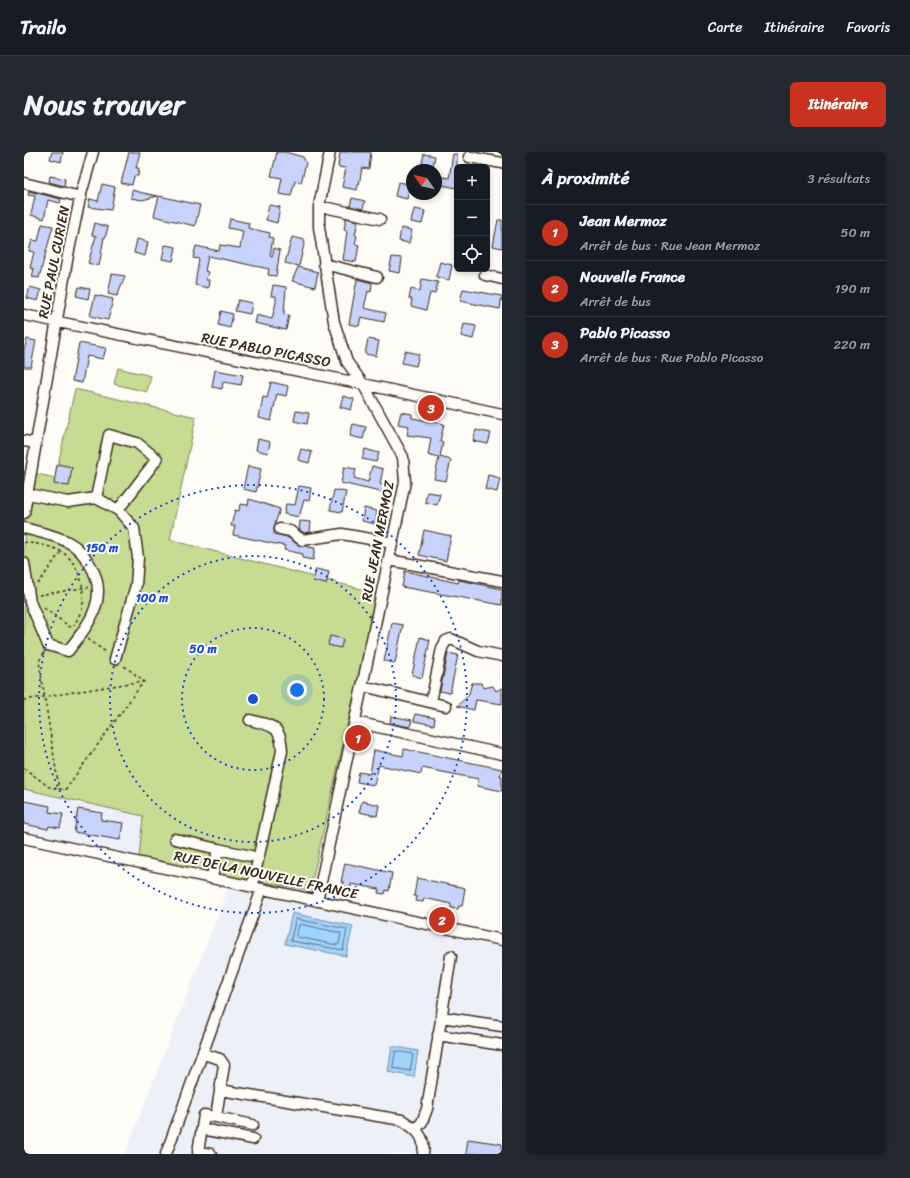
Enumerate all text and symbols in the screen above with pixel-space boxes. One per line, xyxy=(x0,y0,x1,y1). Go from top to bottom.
text: Trailo xyxy=(20,11,66,44)
text: Carte xyxy=(708,15,743,40)
text: Itinéraire xyxy=(765,15,824,40)
text: Favoris xyxy=(846,15,890,40)
text: Nous trouver xyxy=(24,80,184,129)
button: Itinéraire xyxy=(790,82,886,127)
text: À proximité xyxy=(542,163,629,193)
north arrow xyxy=(406,164,442,200)
map controls xyxy=(454,164,490,272)
button: + xyxy=(454,164,490,200)
text: 3 résultats xyxy=(808,167,870,190)
button: − xyxy=(454,200,490,236)
street label: RUE PAUL CURIEN xyxy=(31,203,77,320)
text: Jean Mermoz xyxy=(580,208,667,234)
text: 1 xyxy=(552,221,558,244)
text: 50 m xyxy=(840,221,870,244)
text: Arrêt de bus · Rue Jean Mermoz xyxy=(580,234,760,257)
button: locate xyxy=(454,236,490,272)
text: Nouvelle France xyxy=(580,264,685,290)
text: 2 xyxy=(551,277,559,300)
text: 190 m xyxy=(835,277,870,300)
text: Arrêt de bus xyxy=(580,290,651,313)
text: Pablo Picasso xyxy=(580,320,670,346)
street label: RUE PABLO PICASSO xyxy=(199,325,333,375)
text: 3 xyxy=(551,333,559,356)
text: 220 m xyxy=(833,333,870,356)
text: Arrêt de bus · Rue Pablo Picasso xyxy=(580,346,763,369)
pin: 3 xyxy=(418,393,444,423)
street label: RUE JEAN MERMOZ xyxy=(354,478,402,604)
text: 150 m xyxy=(86,537,119,559)
text: 100 m xyxy=(136,587,169,609)
text: 50 m xyxy=(189,638,217,660)
your location xyxy=(287,680,307,700)
centre of rings xyxy=(246,692,260,706)
pin: 1 xyxy=(345,723,371,753)
street label: RUE DE LA NOUVELLE FRANCE xyxy=(172,843,362,907)
pin: 2 xyxy=(429,905,455,935)

